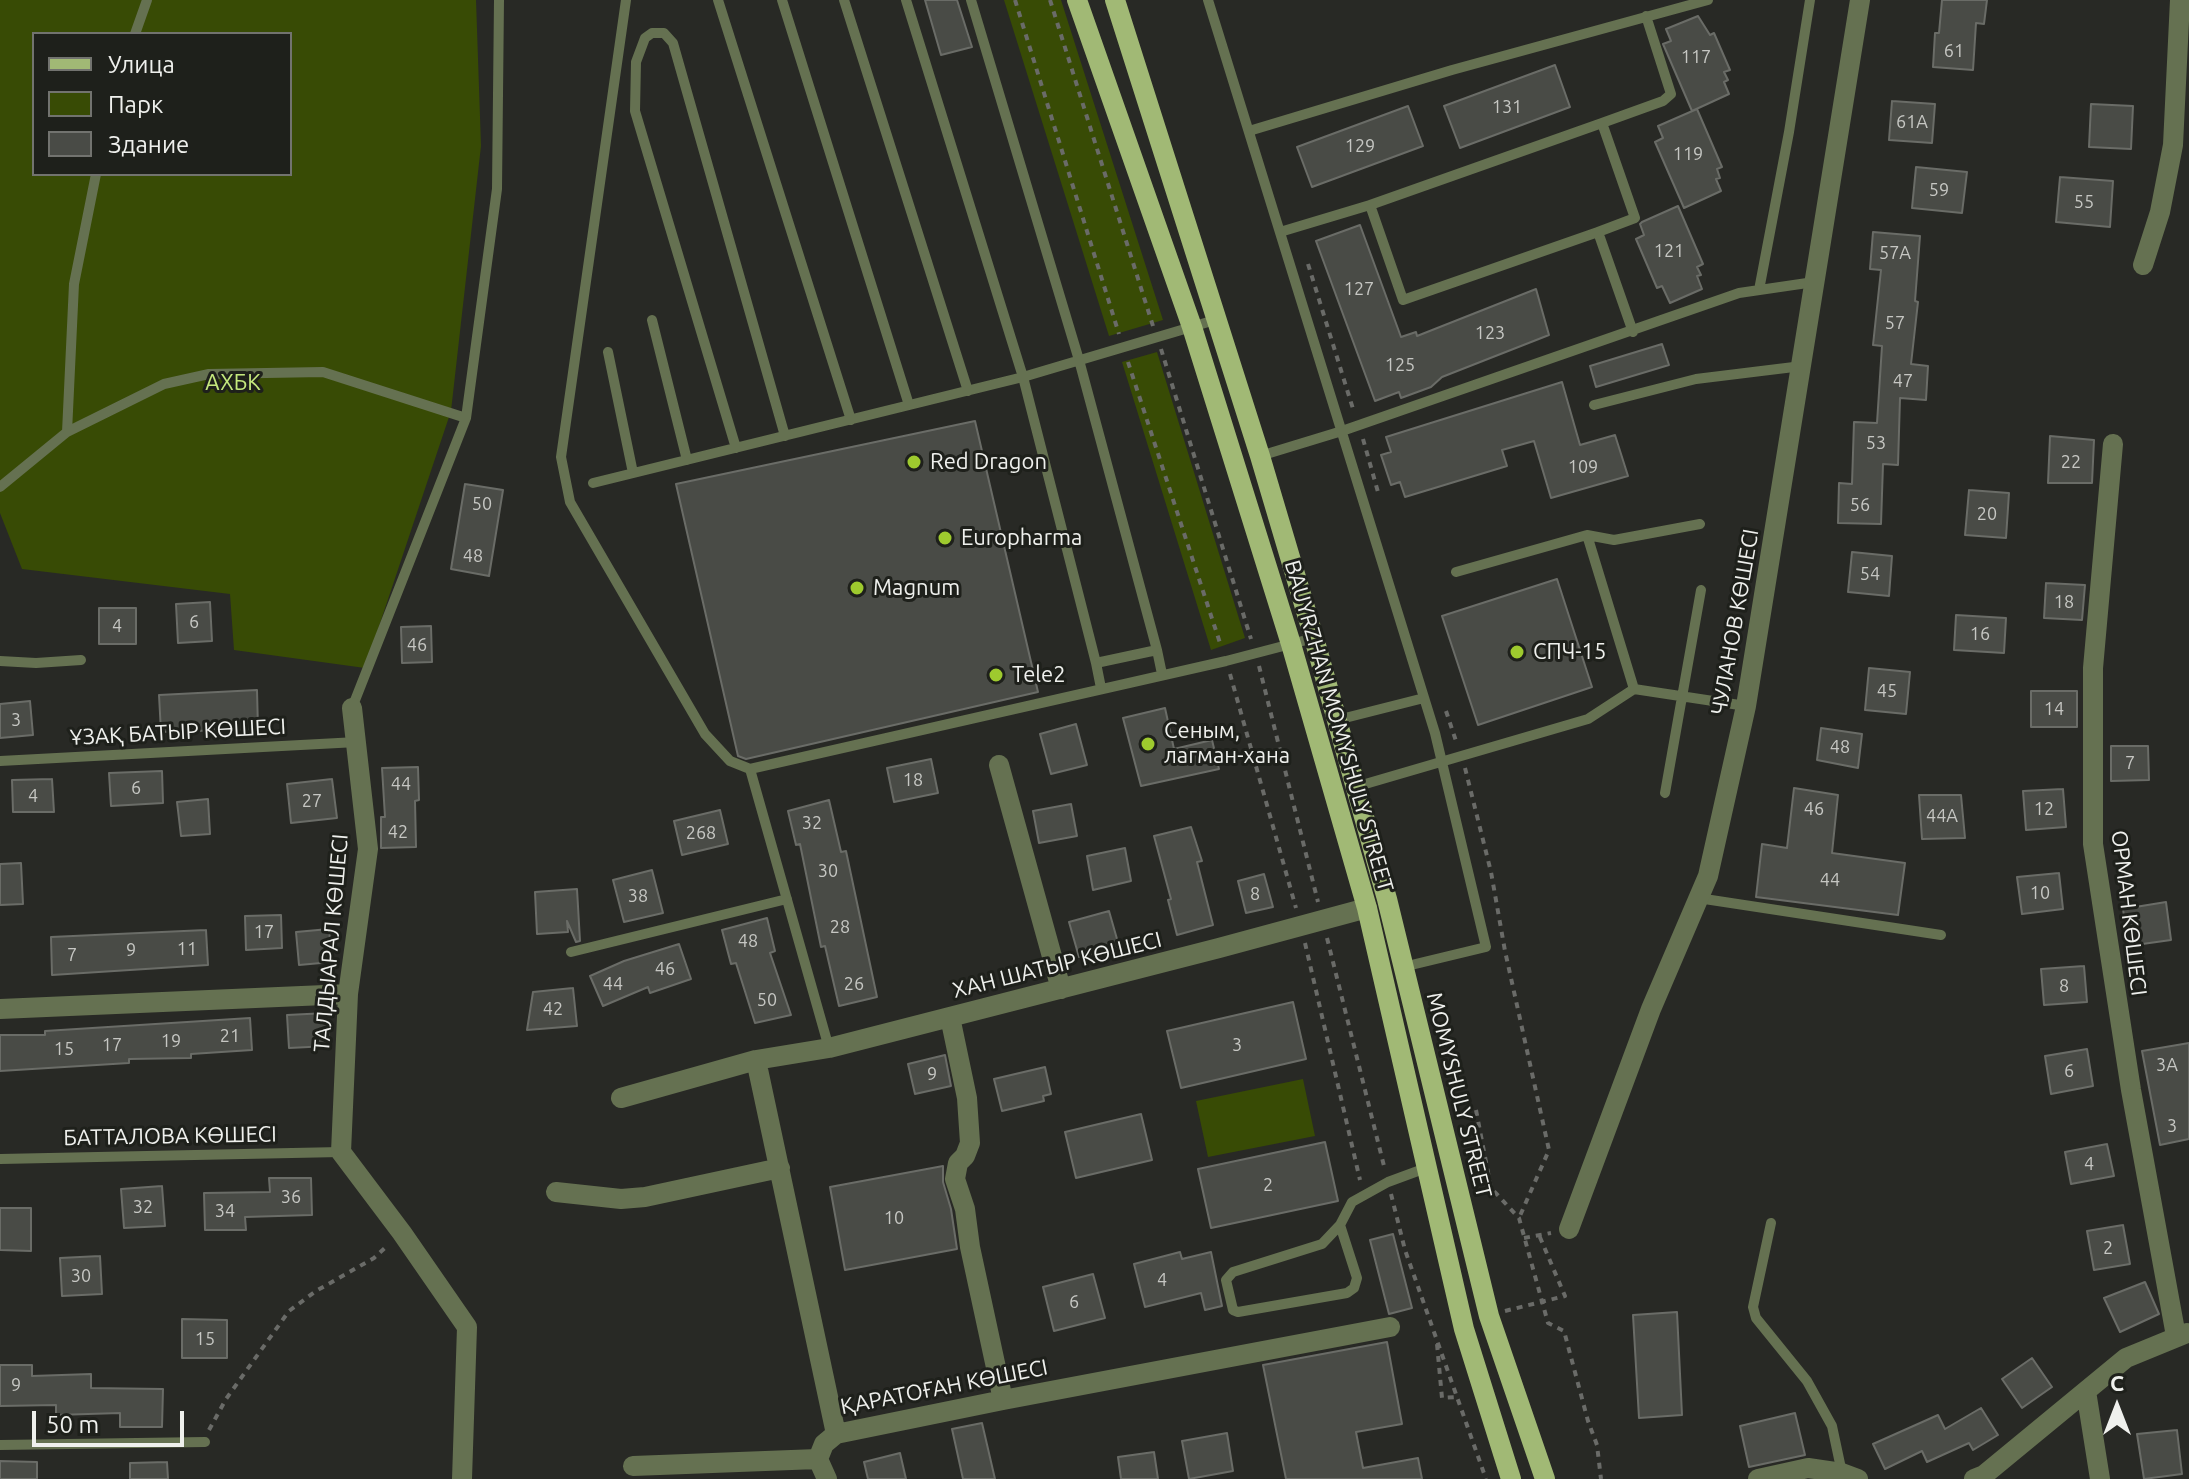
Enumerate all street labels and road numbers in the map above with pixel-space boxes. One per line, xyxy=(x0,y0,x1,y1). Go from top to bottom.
street label: ЧУЛАНОВ КӨШЕСІ xyxy=(1706,527,1764,717)
street label: BAUYRZHAN MOMYSHULY STREET xyxy=(1279,557,1399,895)
street label: ҰЗАҚ БАТЫР КӨШЕСІ xyxy=(69,713,287,751)
street label: ОРМАН КӨШЕСІ xyxy=(2106,829,2152,997)
street label: ТАЛДЫАРАЛ КӨШЕСІ xyxy=(308,833,354,1053)
street label: ХАН ШАТЫР КӨШЕСІ xyxy=(950,926,1164,1004)
street label: MOMYSHULY STREET xyxy=(1421,989,1497,1201)
street label: БАТТАЛОВА КӨШЕСІ xyxy=(63,1121,277,1151)
street label: ҚАРАТОҒАН КӨШЕСІ xyxy=(838,1354,1050,1420)

